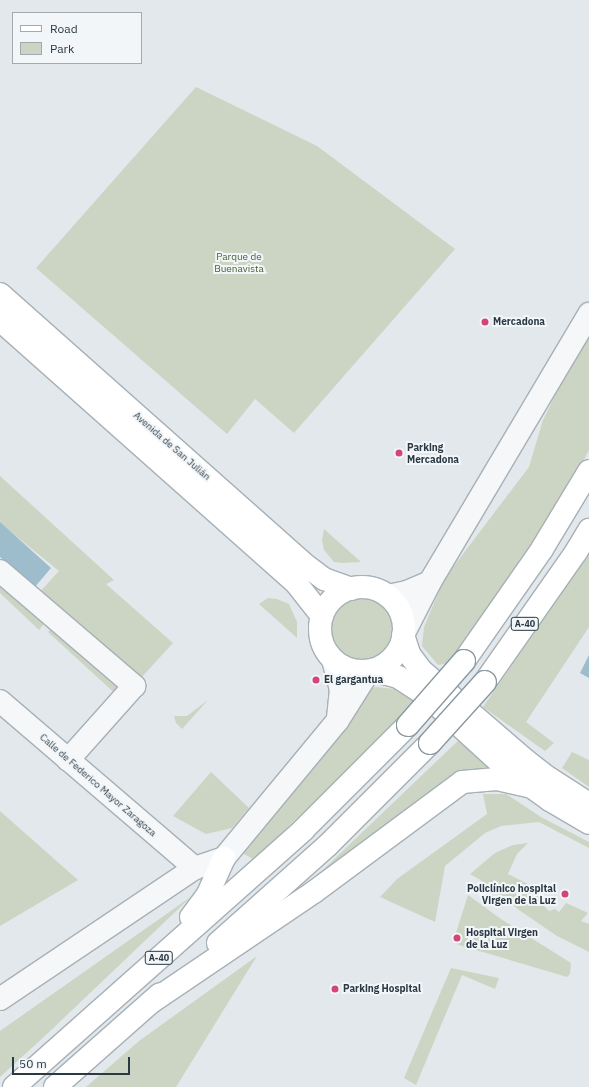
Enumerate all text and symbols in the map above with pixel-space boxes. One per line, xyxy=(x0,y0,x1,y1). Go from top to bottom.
legend xyxy=(12,12,142,64)
text: Road xyxy=(50,21,78,36)
text: Park xyxy=(50,41,74,56)
park label: Parque de Buenavista xyxy=(214,250,264,274)
place label: Mercadona xyxy=(493,316,545,328)
marker: Mercadona xyxy=(480,317,490,327)
street label: Avenida de San Julián xyxy=(131,409,213,483)
place label: Parking Mercadona xyxy=(407,441,459,464)
marker: Parking Mercadona xyxy=(394,448,404,458)
road number: A-40 xyxy=(510,617,540,631)
place label: El gargantua xyxy=(324,674,383,686)
marker: El gargantua xyxy=(311,675,321,685)
street label: Calle de Federico Mayor Zaragoza xyxy=(37,731,159,839)
place label: Policlínico hospital Virgen de la Luz xyxy=(467,882,556,906)
marker: Policlínico hospital Virgen de la Luz xyxy=(559,888,571,900)
place label: Hospital Virgen de la Luz xyxy=(466,926,538,950)
marker: Hospital Virgen de la Luz xyxy=(451,932,463,944)
road number: A-40 xyxy=(144,951,174,965)
place label: Parking Hospital xyxy=(343,983,421,995)
marker: Parking Hospital xyxy=(330,984,340,994)
scale bar xyxy=(14,1049,132,1075)
text: 50 m xyxy=(19,1056,47,1071)

